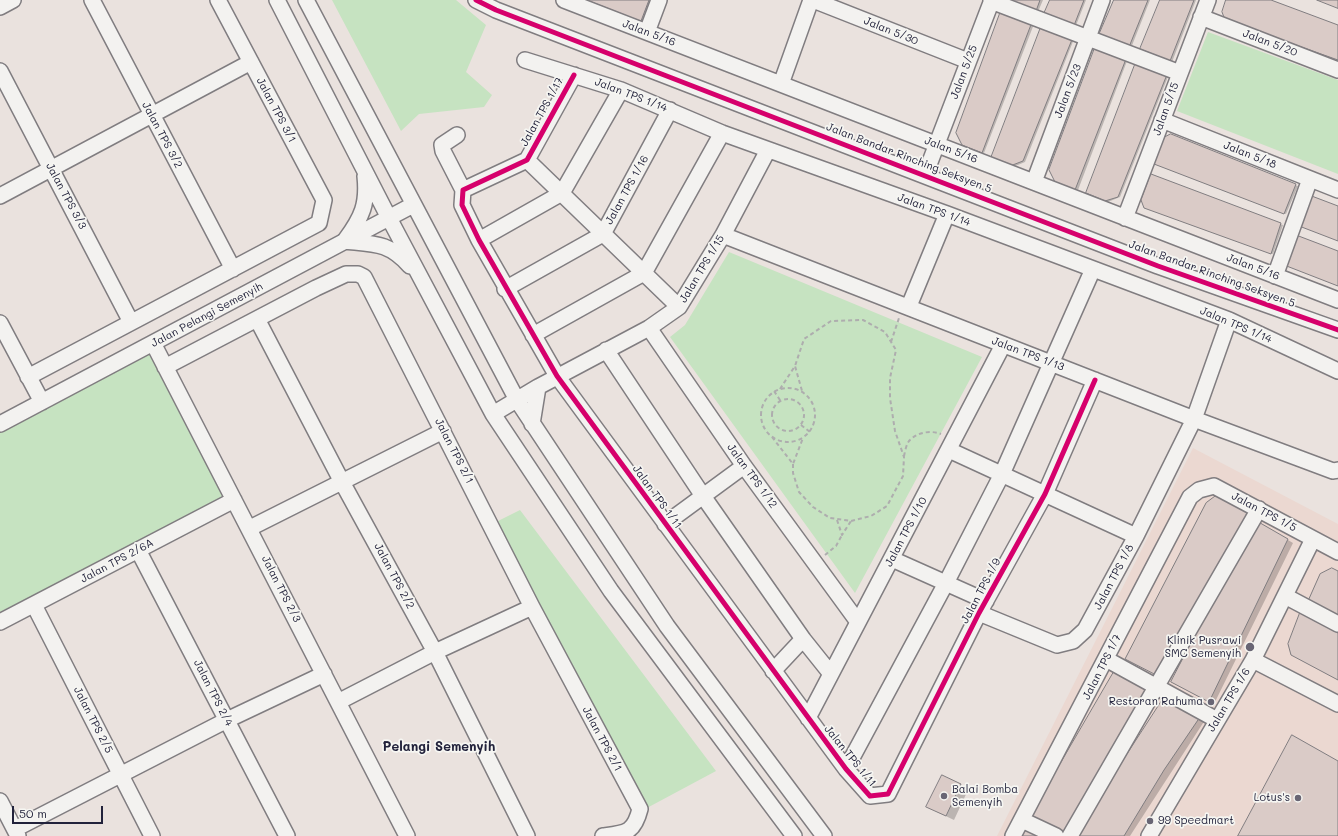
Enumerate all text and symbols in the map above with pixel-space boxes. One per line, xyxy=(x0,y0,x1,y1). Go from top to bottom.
street label: Jalan 5/30 xyxy=(862,14,920,48)
street label: Jalan 5/16 xyxy=(621,17,677,49)
street label: Jalan 5/20 xyxy=(1241,27,1299,59)
street label: Jalan 5/25 xyxy=(948,43,980,101)
street label: Jalan 5/23 xyxy=(1052,62,1084,120)
street label: Jalan TPS 3/1 xyxy=(253,75,299,145)
street label: Jalan TPS 1/17 xyxy=(518,75,566,149)
street label: Jalan TPS 1/14 xyxy=(593,75,669,115)
street label: Jalan 5/15 xyxy=(1150,81,1182,137)
street label: Jalan TPS 3/2 xyxy=(139,100,185,170)
street label: Jalan Bandar Rinching Seksyen 5 xyxy=(824,120,994,196)
street label: Jalan 5/16 xyxy=(923,134,979,166)
street label: Jalan 5/18 xyxy=(1222,138,1278,172)
street label: Jalan TPS 1/16 xyxy=(603,153,651,227)
street label: Jalan TPS 3/3 xyxy=(43,161,89,231)
street label: Jalan TPS 1/14 xyxy=(896,191,972,229)
street label: Jalan TPS 1/15 xyxy=(677,233,727,305)
street label: Jalan Bandar Rinching Seksyen 5 xyxy=(1127,238,1297,310)
street label: Jalan 5/16 xyxy=(1225,251,1281,283)
street label: Jalan Pelangi Semenyih xyxy=(149,280,265,350)
street label: Jalan TPS 1/14 xyxy=(1198,304,1274,346)
street label: Jalan TPS 1/13 xyxy=(990,334,1066,374)
street label: Jalan TPS 2/1 xyxy=(432,416,476,486)
street label: Jalan TPS 1/12 xyxy=(724,441,780,511)
street label: Jalan TPS 1/11 xyxy=(630,463,684,531)
street label: Jalan TPS 1/5 xyxy=(1229,489,1299,535)
street label: Jalan TPS 1/10 xyxy=(882,495,930,569)
street label: Jalan TPS 2/6A xyxy=(78,536,156,586)
street label: Jalan TPS 2/2 xyxy=(371,541,417,611)
street label: Jalan TPS 1/8 xyxy=(1091,542,1137,612)
street label: Jalan TPS 2/3 xyxy=(259,553,303,625)
street label: Jalan TPS 1/9 xyxy=(958,556,1004,626)
street label: Jalan TPS 1/7 xyxy=(1080,632,1124,702)
place label: Klinik Pusrawi SMC Semenyih xyxy=(1165,634,1241,660)
marker: Klinik Pusrawi SMC Semenyih xyxy=(1244,641,1256,653)
street label: Jalan TPS 2/4 xyxy=(191,657,235,729)
street label: Jalan TPS 1/6 xyxy=(1205,666,1253,734)
street label: Jalan TPS 2/5 xyxy=(71,684,115,756)
place label: Restoran Rahuma xyxy=(1109,695,1203,709)
marker: Restoran Rahuma xyxy=(1206,697,1216,707)
street label: Jalan TPS 2/1 xyxy=(579,704,625,774)
street label: Jalan TPS 1/11 xyxy=(821,723,879,789)
district label: Pelangi Semenyih xyxy=(383,739,495,755)
place label: Balai Bomba Semenyih xyxy=(952,783,1018,809)
marker: Balai Bomba Semenyih xyxy=(939,791,949,801)
place label: Lotus's xyxy=(1254,791,1290,805)
marker: Lotus's xyxy=(1293,793,1303,803)
scale bar xyxy=(14,798,105,824)
text: 50 m xyxy=(19,805,47,821)
place label: 99 Speedmart xyxy=(1158,814,1234,828)
marker: 99 Speedmart xyxy=(1145,816,1155,826)

